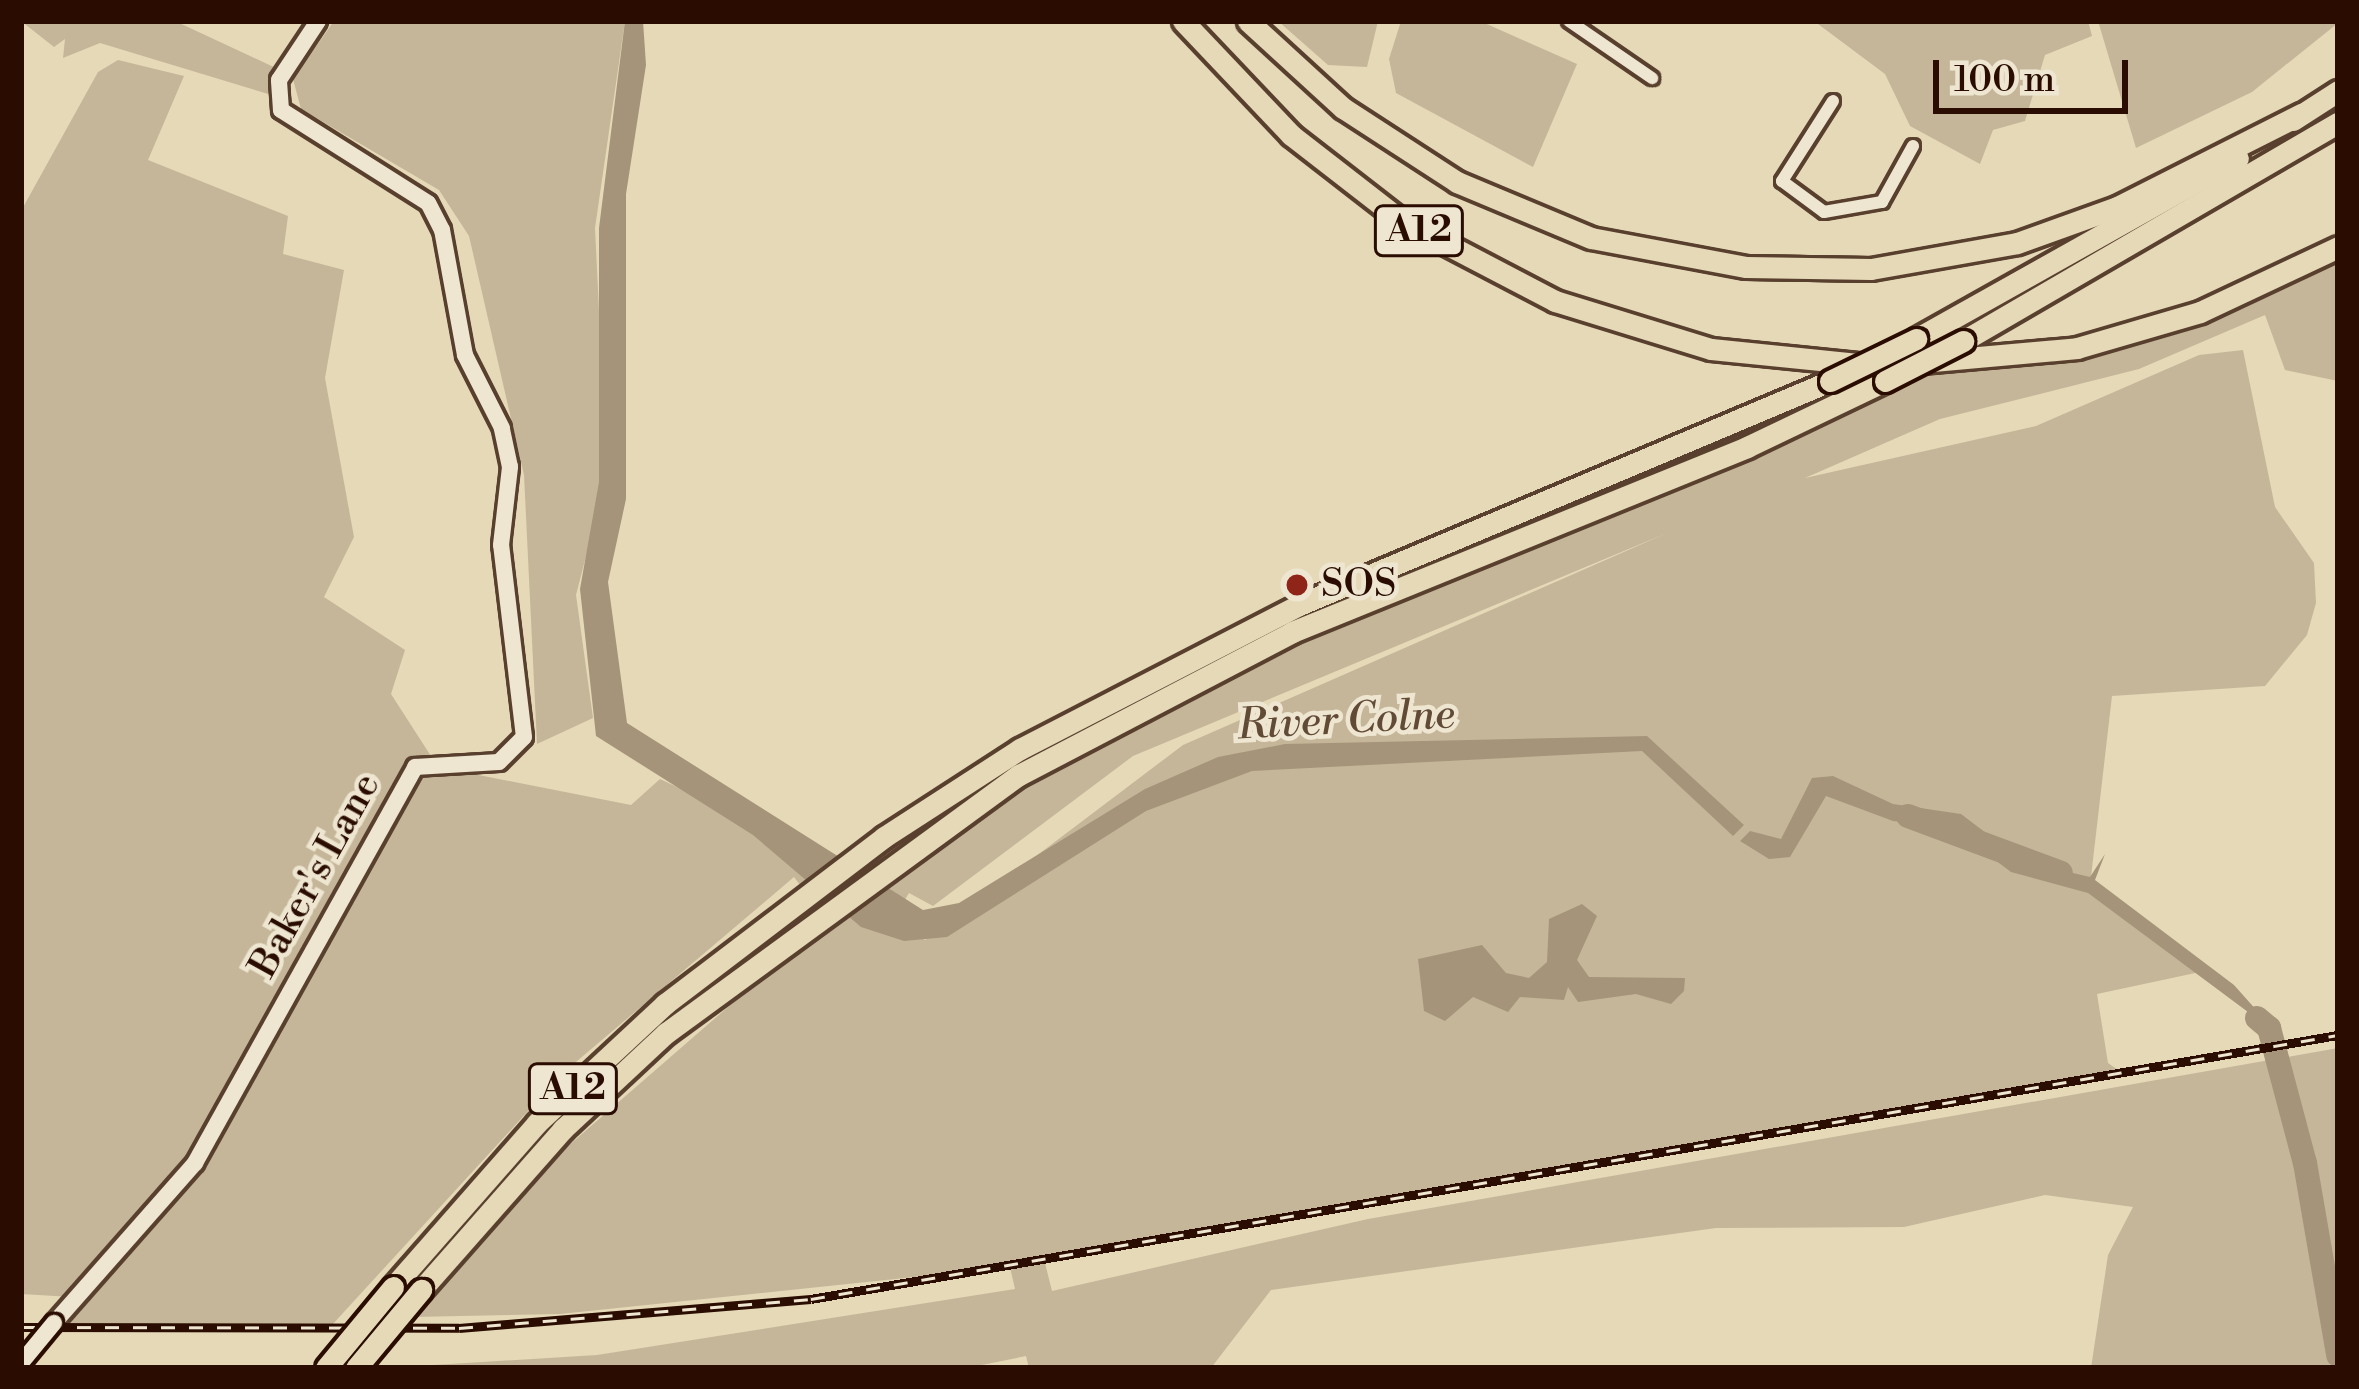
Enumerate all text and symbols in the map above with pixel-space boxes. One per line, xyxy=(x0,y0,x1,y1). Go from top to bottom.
scale bar xyxy=(1939,36,2134,110)
text: 100 m xyxy=(1954,58,2055,103)
road number: A12 xyxy=(1371,201,1467,261)
place label: SOS xyxy=(1321,562,1396,608)
marker: SOS xyxy=(1284,572,1310,598)
water label: River Colne xyxy=(1236,690,1456,752)
street label: Baker's Lane xyxy=(241,766,391,986)
road number: A12 xyxy=(525,1059,621,1119)

